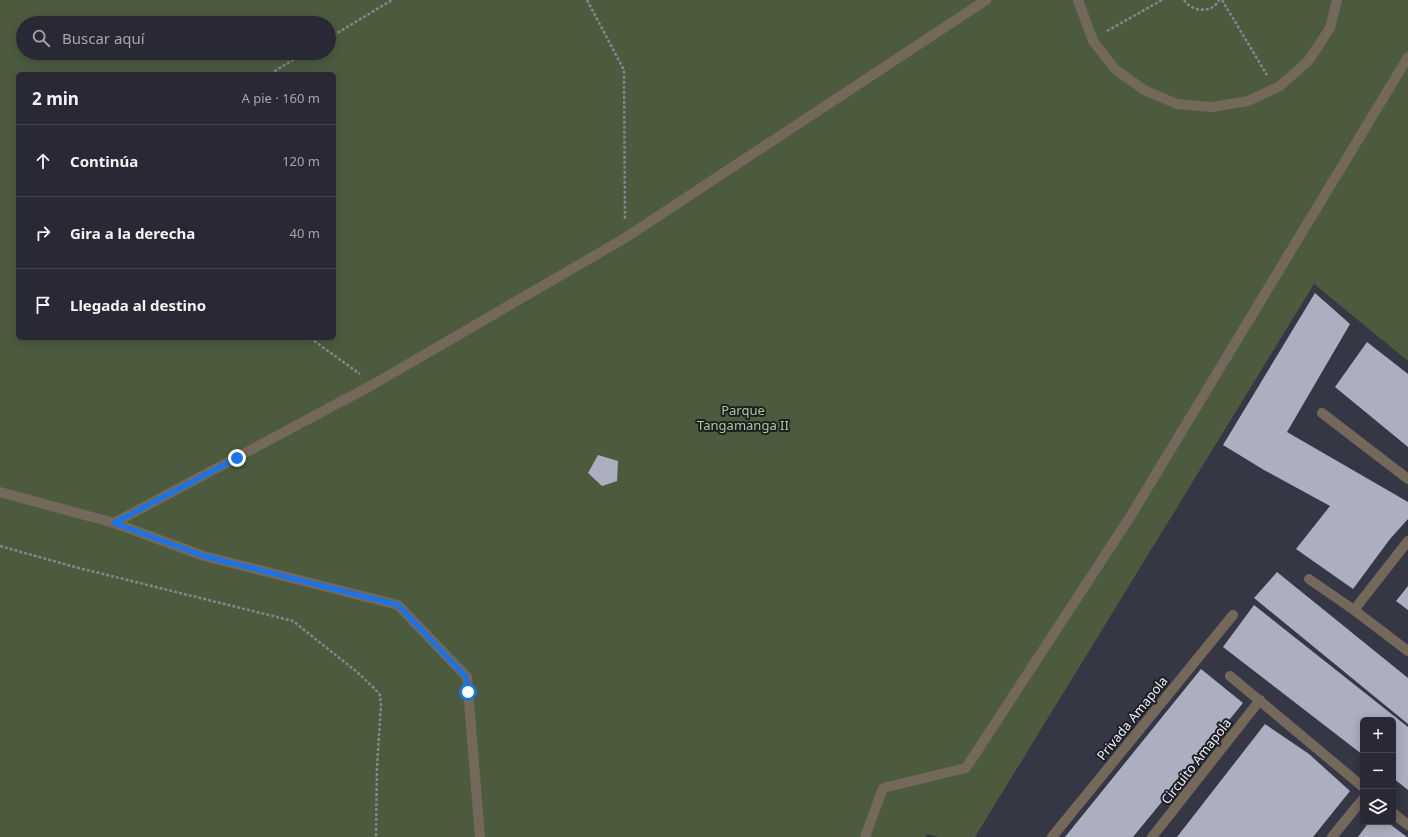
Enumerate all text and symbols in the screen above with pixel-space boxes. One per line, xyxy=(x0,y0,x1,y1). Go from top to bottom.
search box xyxy=(16,16,336,60)
icon: search xyxy=(30,27,52,49)
text: Buscar aquí xyxy=(62,28,145,48)
text: 2 min xyxy=(32,87,79,110)
text: A pie · 160 m xyxy=(242,89,320,107)
icon: ahead xyxy=(32,150,54,172)
text: Continúa xyxy=(70,151,138,171)
text: 120 m xyxy=(282,152,320,170)
icon: right xyxy=(32,222,54,244)
text: Gira a la derecha xyxy=(70,223,195,243)
text: 40 m xyxy=(290,224,320,242)
icon: arrive xyxy=(32,294,54,316)
text: Llegada al destino xyxy=(70,295,206,315)
park label: Parque Tangamanga II xyxy=(697,401,789,434)
route end xyxy=(228,449,246,467)
street label: Privada Amapola xyxy=(1092,672,1172,764)
route start xyxy=(459,683,477,701)
street label: Circuito Amapola xyxy=(1157,714,1235,808)
map controls xyxy=(1360,717,1396,825)
button: + xyxy=(1360,717,1396,753)
button: − xyxy=(1360,753,1396,789)
button: layers xyxy=(1360,789,1396,825)

